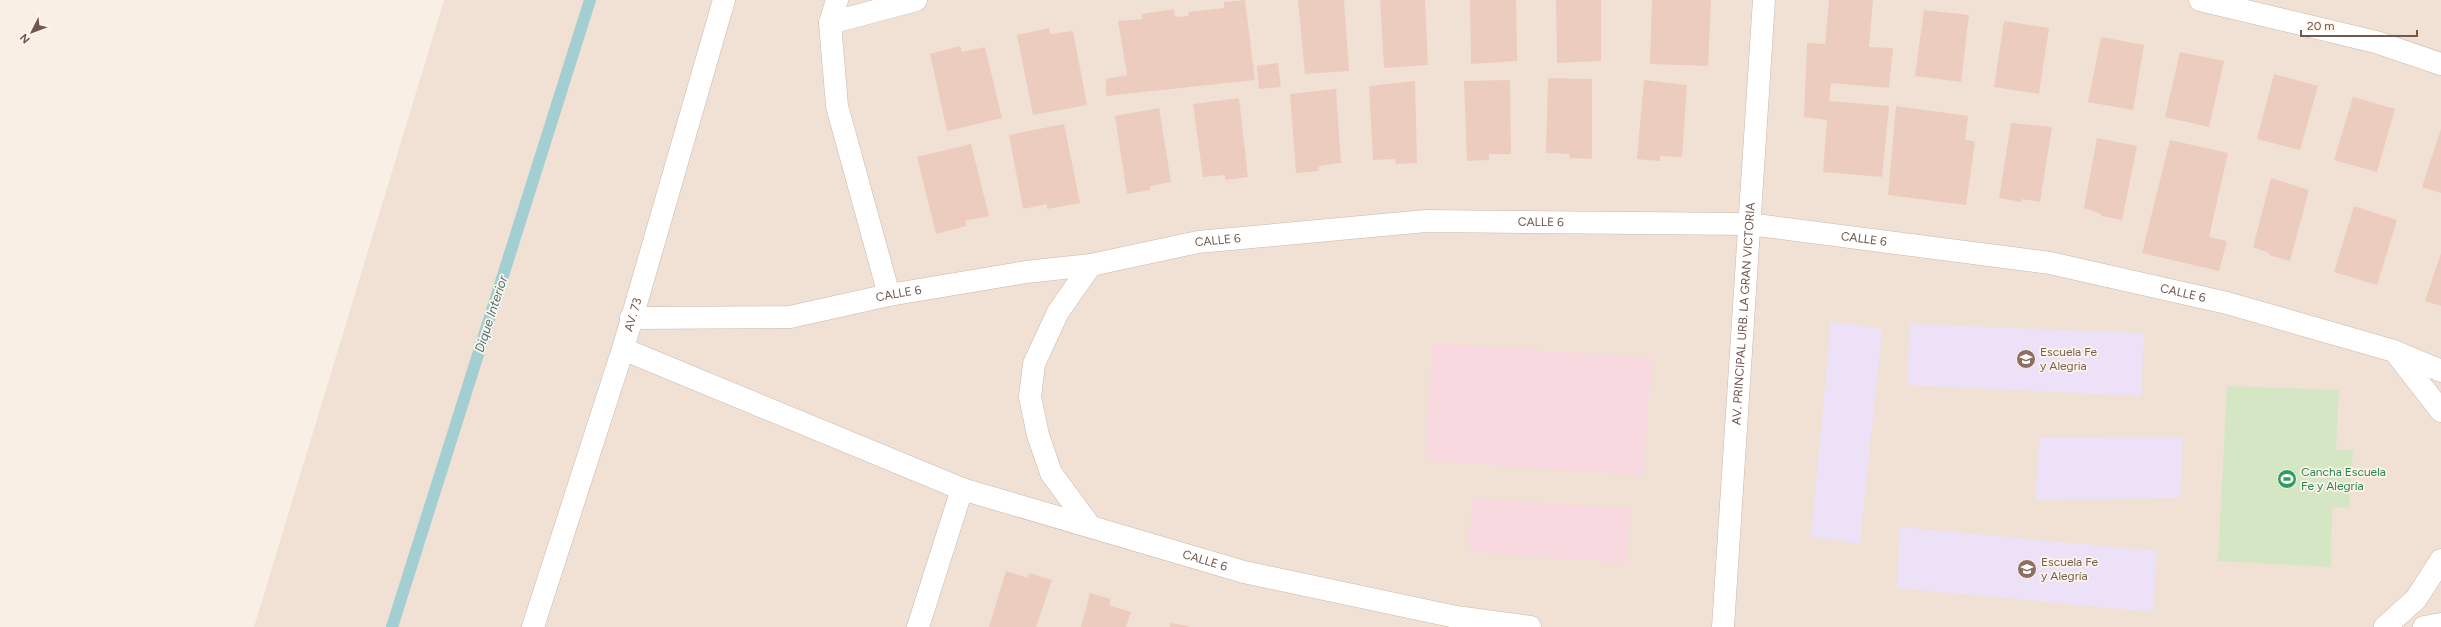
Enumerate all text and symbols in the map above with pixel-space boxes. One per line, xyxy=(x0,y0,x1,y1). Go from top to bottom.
north arrow xyxy=(12,12,52,52)
scale bar xyxy=(2301,12,2417,38)
text: 20 m xyxy=(2307,19,2335,33)
text: N xyxy=(17,31,33,46)
street label: AV. PRINCIPAL URB. LA GRAN VICTORIA xyxy=(1729,202,1758,425)
street label: CALLE 6 xyxy=(1518,215,1564,229)
street label: CALLE 6 xyxy=(1840,229,1888,249)
street label: CALLE 6 xyxy=(1194,231,1242,249)
water label: Dique Interior xyxy=(472,273,511,354)
street label: CALLE 6 xyxy=(2159,281,2207,305)
street label: CALLE 6 xyxy=(874,283,923,305)
street label: AV. 73 xyxy=(621,296,644,333)
place label: Escuela Fe y Alegria xyxy=(2040,345,2098,373)
school or university icon: Escuela Fe y Alegria xyxy=(2015,348,2037,370)
place label: Cancha Escuela Fe y Alegría xyxy=(2301,465,2386,493)
sports icon: Cancha Escuela Fe y Alegría xyxy=(2276,468,2298,490)
street label: CALLE 6 xyxy=(1181,547,1229,574)
place label: Escuela Fe y Alegría xyxy=(2041,555,2099,583)
school or university icon: Escuela Fe y Alegría xyxy=(2016,558,2038,580)

